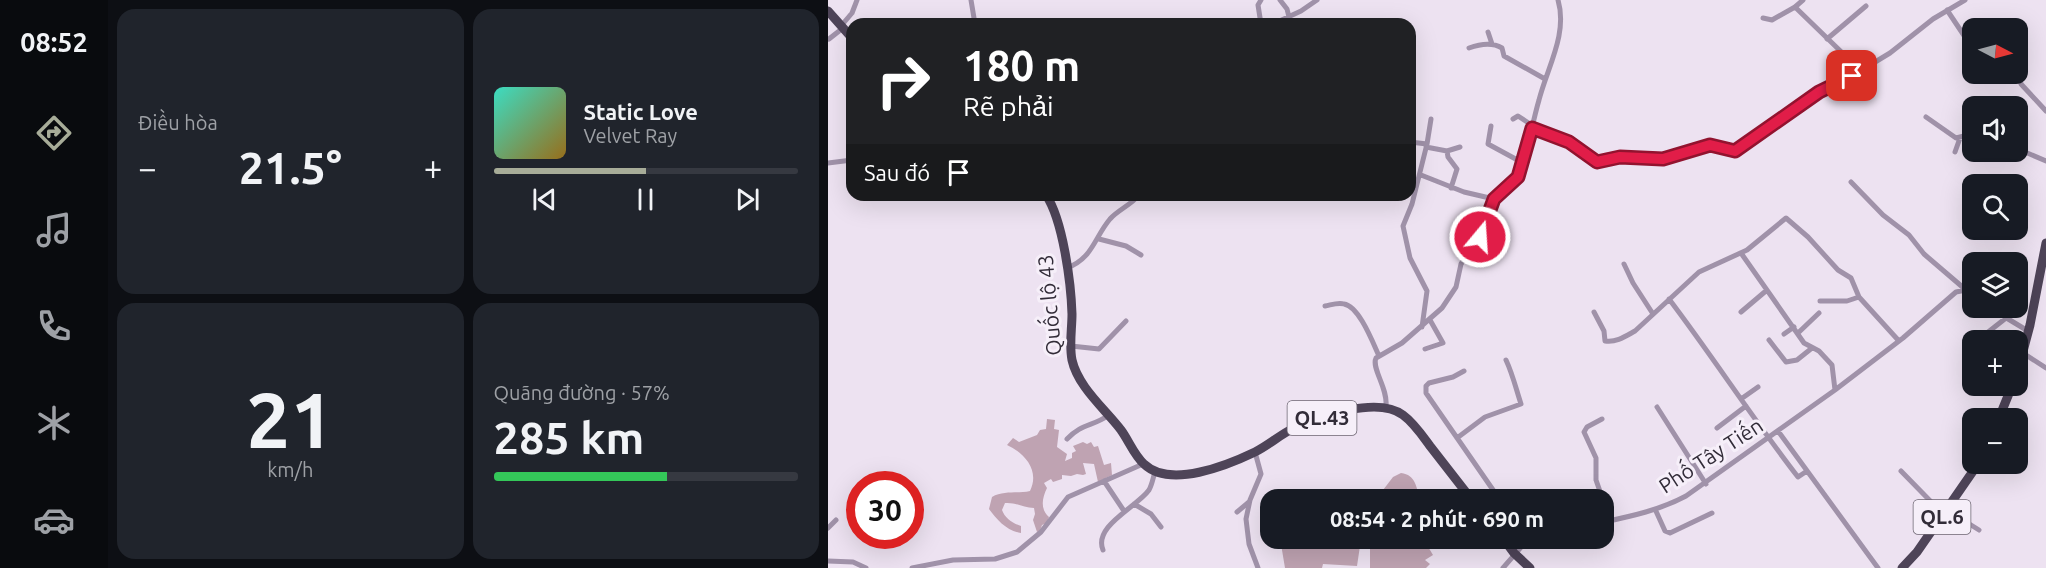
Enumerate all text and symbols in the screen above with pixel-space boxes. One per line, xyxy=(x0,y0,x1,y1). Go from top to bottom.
north arrow xyxy=(1962,18,2028,84)
map controls xyxy=(1962,18,2028,474)
text: 08:52 xyxy=(20,27,88,57)
icon: right xyxy=(864,42,942,120)
text: 180 m xyxy=(963,42,1080,89)
pin xyxy=(1826,50,1877,101)
icon: arrive xyxy=(1835,59,1868,92)
text: Rẽ phải xyxy=(963,91,1054,121)
button: sound xyxy=(1962,96,2028,162)
text: Static Love xyxy=(584,99,698,124)
text: Điều hòa xyxy=(138,111,218,134)
icon: directions xyxy=(33,112,75,154)
text: Velvet Ray xyxy=(584,124,677,147)
text: 21.5° xyxy=(239,142,342,193)
text: − xyxy=(138,149,157,186)
text: + xyxy=(424,149,442,186)
icon: arrive xyxy=(942,156,975,189)
text: Sau đó xyxy=(864,160,930,185)
button: search xyxy=(1962,174,2028,240)
icon: previous xyxy=(528,183,561,216)
icon: pause xyxy=(629,183,662,216)
icon: next xyxy=(731,183,764,216)
position arrow xyxy=(1448,205,1512,269)
icon: music xyxy=(33,209,75,251)
button: layers xyxy=(1962,252,2028,318)
street label: Quốc lộ 43 xyxy=(1030,254,1065,357)
icon: phone xyxy=(33,305,75,347)
button: + xyxy=(1962,330,2028,396)
text: 21 xyxy=(246,375,334,463)
text: Quãng đường · 57% xyxy=(494,381,670,404)
road number: QL.43 xyxy=(1288,401,1356,435)
icon: climate xyxy=(33,402,75,444)
button: − xyxy=(1962,408,2028,474)
street label: Phố Tây Tiến xyxy=(1653,411,1767,498)
text: 285 km xyxy=(494,412,644,463)
text: km/h xyxy=(267,458,313,481)
speed limit sign: 30 xyxy=(846,471,924,549)
icon: car xyxy=(33,499,75,541)
road number: QL.6 xyxy=(1914,500,1970,534)
text: 08:54 · 2 phút · 690 m xyxy=(1330,506,1544,531)

